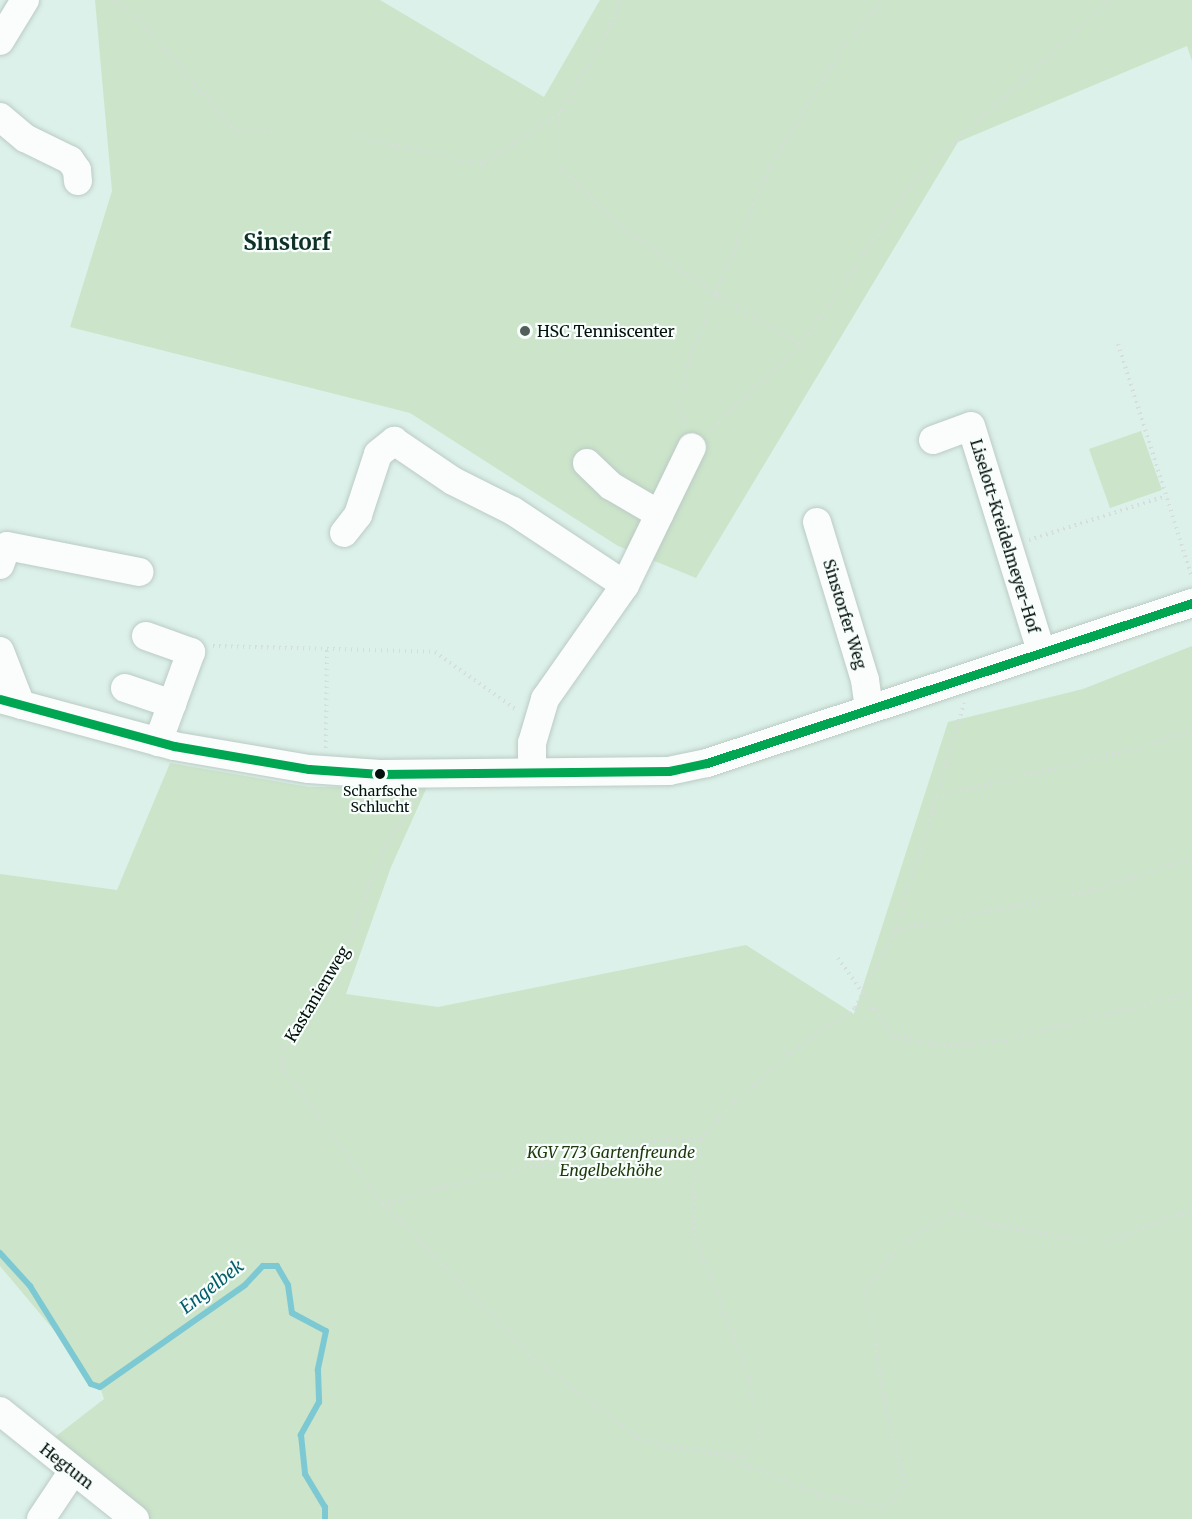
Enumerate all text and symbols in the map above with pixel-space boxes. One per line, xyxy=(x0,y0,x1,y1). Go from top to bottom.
district label: Sinstorf xyxy=(243,230,331,256)
place label: HSC Tenniscenter xyxy=(537,321,675,341)
marker: HSC Tenniscenter xyxy=(518,324,532,338)
street label: Liselott-Kreidelmeyer-Hof xyxy=(966,437,1044,635)
street label: Sinstorfer Weg xyxy=(819,557,871,671)
marker: Scharfsche Schlucht xyxy=(374,768,386,780)
place label: Scharfsche Schlucht xyxy=(343,783,417,816)
street label: Kastanienweg xyxy=(281,942,353,1046)
park label: KGV 773 Gartenfreunde Engelbekhöhe xyxy=(527,1142,695,1180)
water label: Engelbek xyxy=(176,1255,248,1319)
street label: Hegtum xyxy=(36,1439,98,1493)

